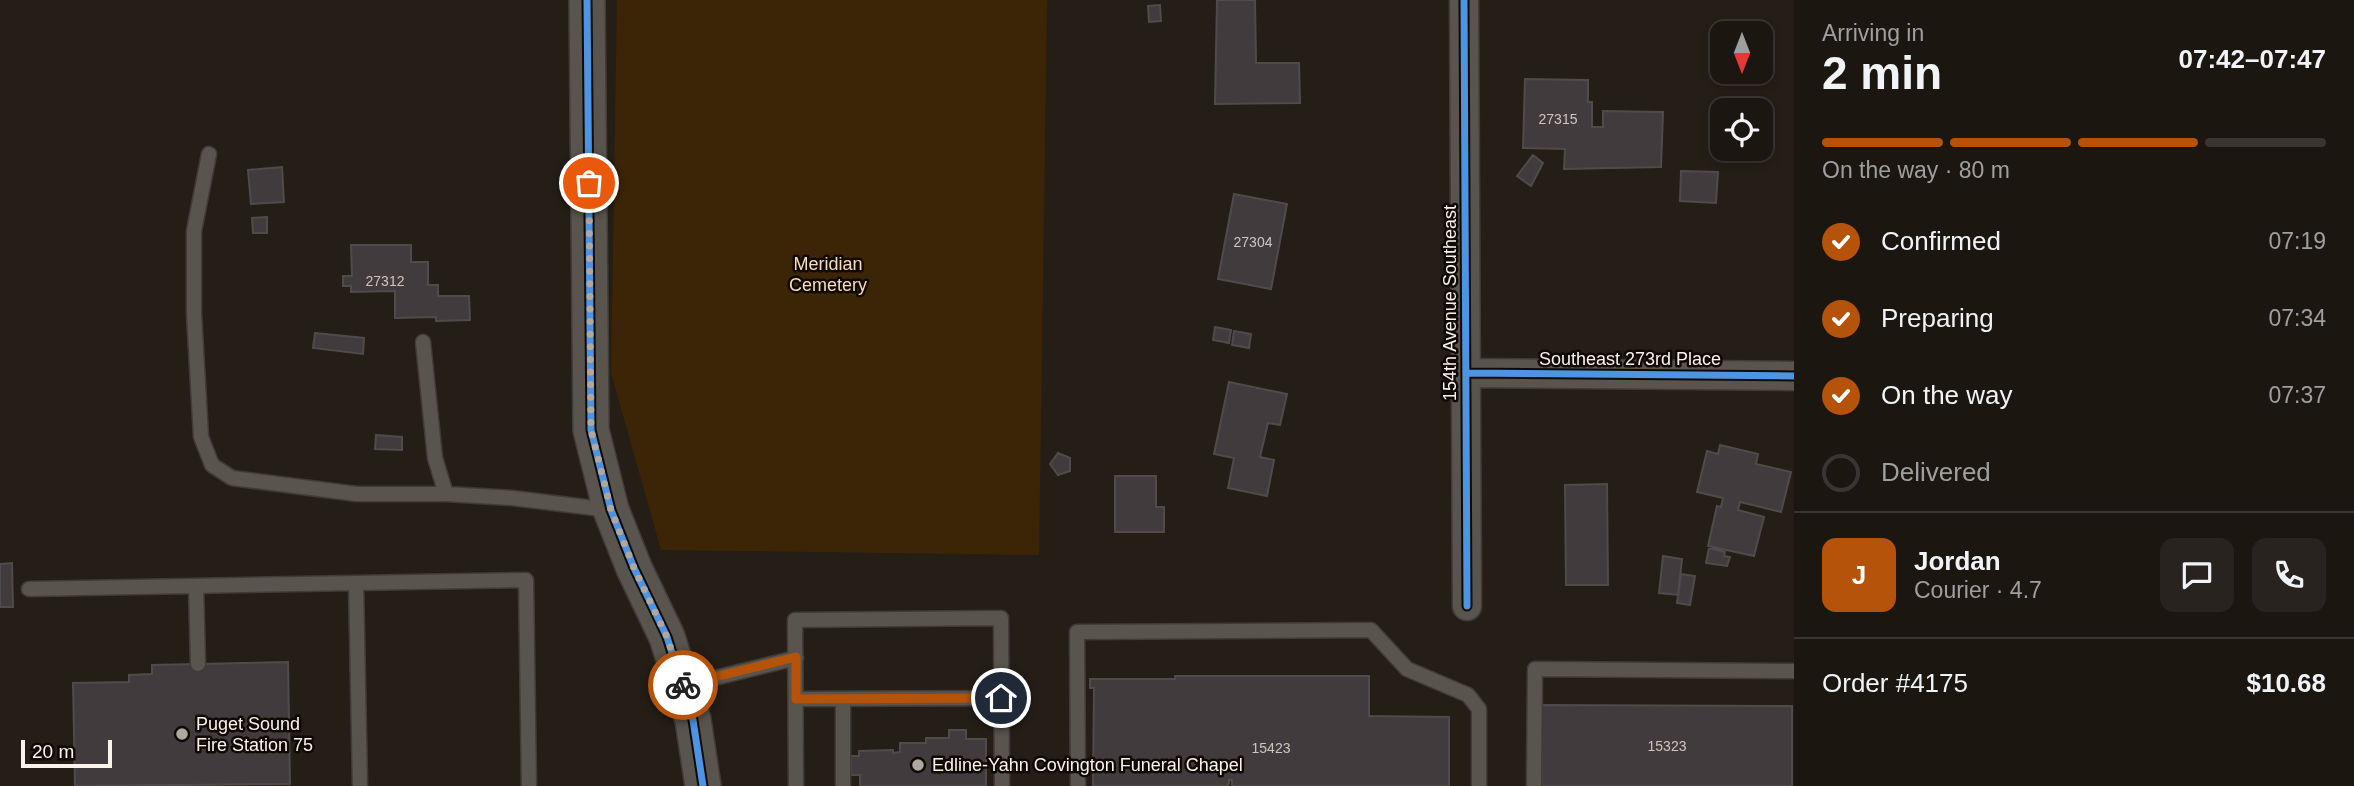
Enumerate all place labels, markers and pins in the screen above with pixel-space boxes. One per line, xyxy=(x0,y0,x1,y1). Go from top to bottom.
pin xyxy=(559,153,619,213)
pin xyxy=(971,668,1031,728)
place label: Puget Sound Fire Station 75 xyxy=(196,714,313,755)
marker: Puget Sound Fire Station 75 xyxy=(174,726,190,742)
place label: Edline-Yahn Covington Funeral Chapel xyxy=(932,755,1243,775)
marker: Edline-Yahn Covington Funeral Chapel xyxy=(910,757,926,773)

